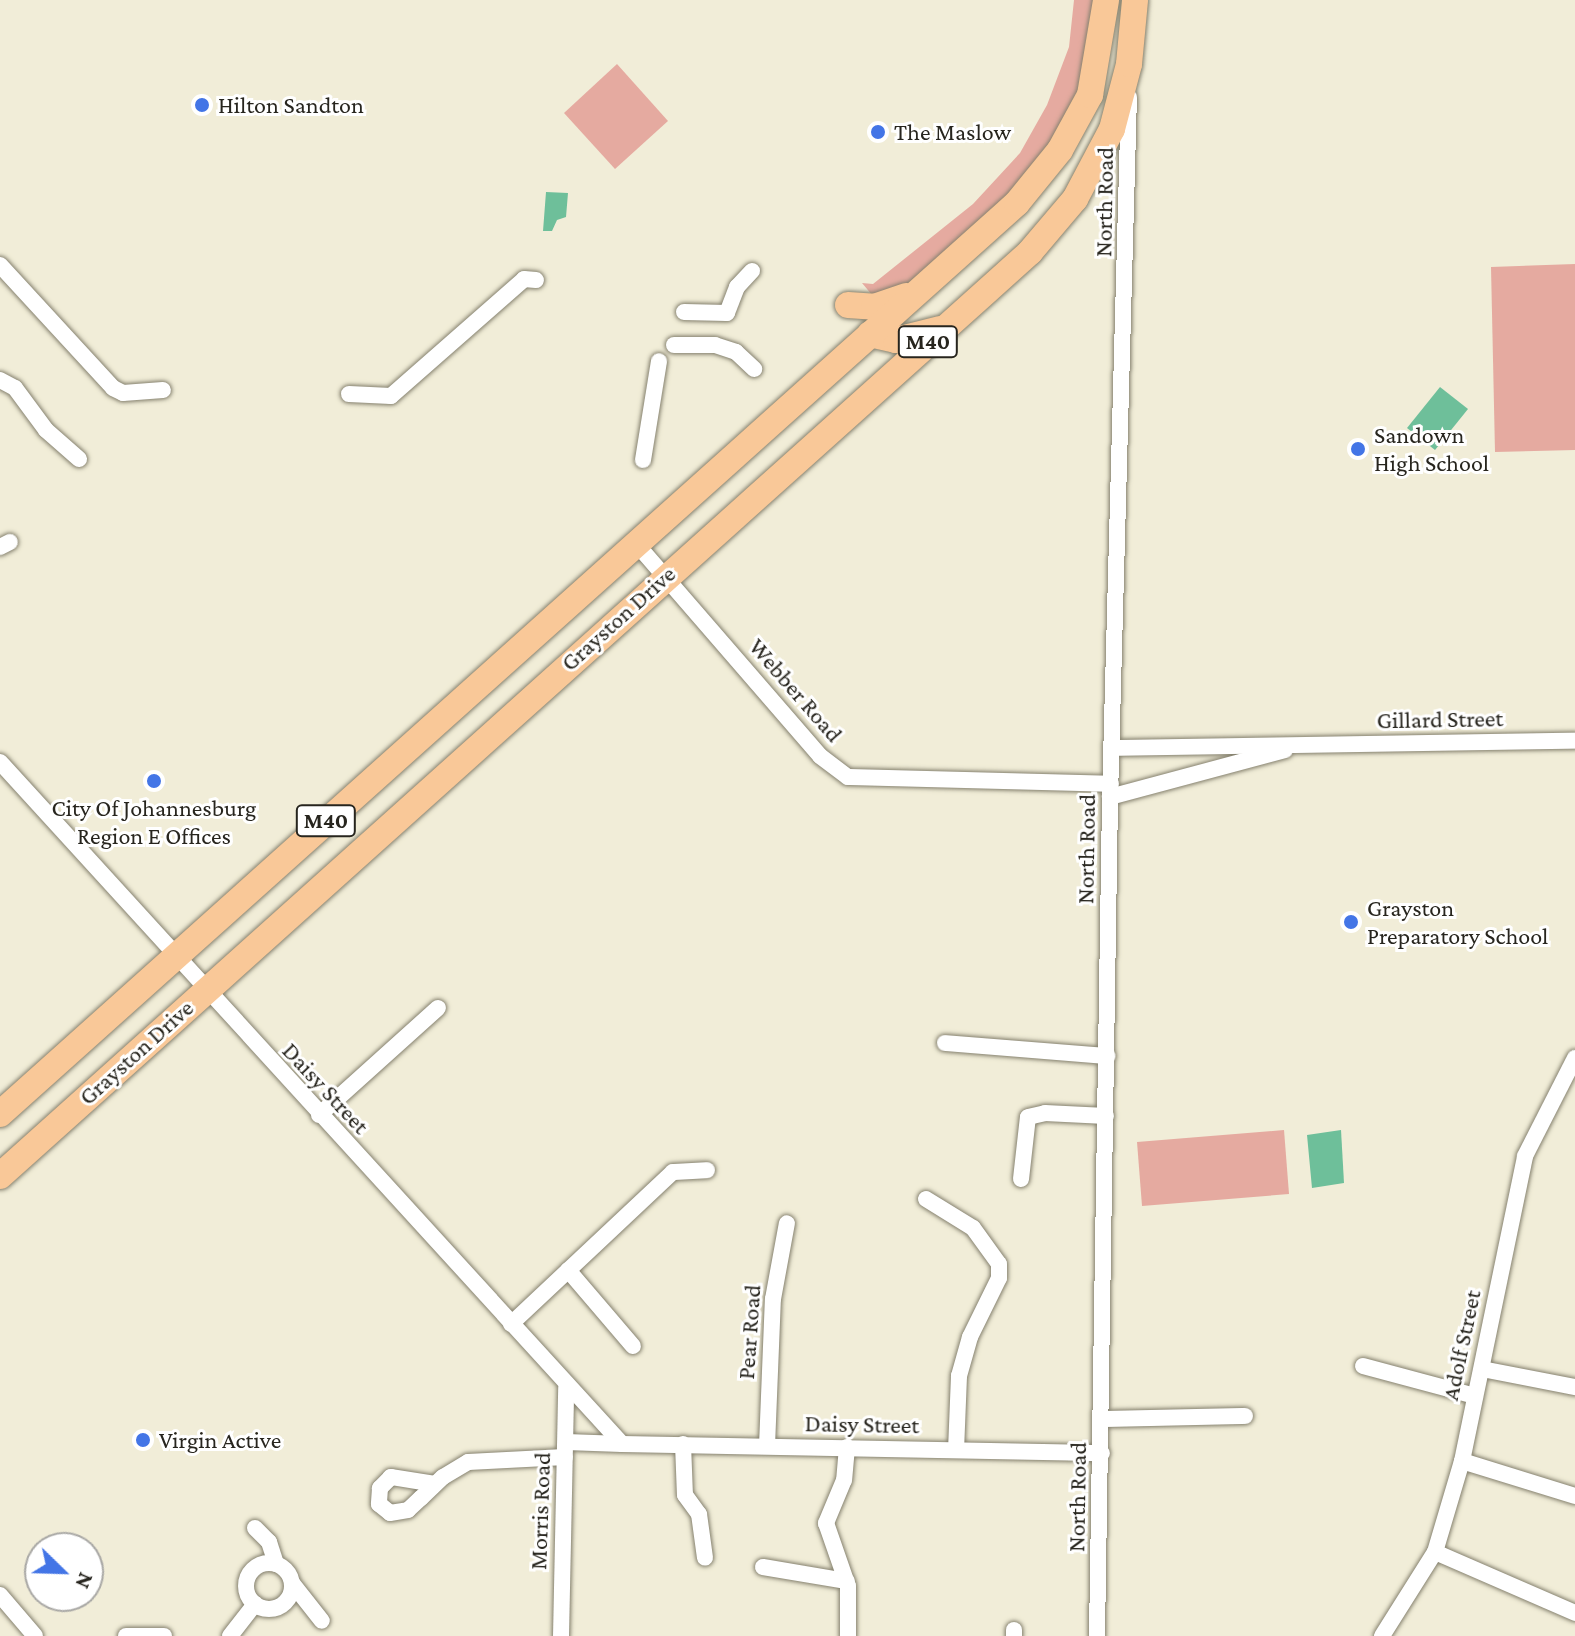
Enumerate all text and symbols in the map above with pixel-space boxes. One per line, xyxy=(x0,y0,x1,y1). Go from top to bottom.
place label: Hilton Sandton xyxy=(218,91,364,119)
marker: Hilton Sandton xyxy=(193,96,211,114)
place label: The Maslow xyxy=(894,118,1011,146)
marker: The Maslow xyxy=(869,123,887,141)
street label: North Road xyxy=(1089,147,1119,257)
road number: M40 xyxy=(896,324,960,360)
place label: Sandown High School xyxy=(1374,421,1489,477)
marker: Sandown High School xyxy=(1349,440,1367,458)
street label: Grayston Drive xyxy=(555,559,681,677)
street label: Webber Road xyxy=(743,632,849,748)
street label: Gillard Street xyxy=(1376,703,1504,735)
marker: City Of Johannesburg Region E Offices xyxy=(145,772,163,790)
place label: City Of Johannesburg Region E Offices xyxy=(52,794,256,850)
street label: North Road xyxy=(1071,794,1101,904)
road number: M40 xyxy=(294,803,358,839)
place label: Grayston Preparatory School xyxy=(1367,894,1548,950)
marker: Grayston Preparatory School xyxy=(1342,913,1360,931)
street label: Grayston Drive xyxy=(73,993,199,1111)
street label: Daisy Street xyxy=(276,1036,376,1140)
street label: Pear Road xyxy=(731,1284,767,1380)
street label: Adolf Street xyxy=(1435,1287,1487,1403)
street label: Daisy Street xyxy=(805,1409,919,1439)
place label: Virgin Active xyxy=(159,1426,281,1454)
marker: Virgin Active xyxy=(134,1431,152,1449)
street label: North Road xyxy=(1062,1442,1092,1552)
street label: Morris Road xyxy=(524,1452,556,1570)
north arrow xyxy=(24,1532,104,1612)
text: N xyxy=(70,1569,99,1593)

